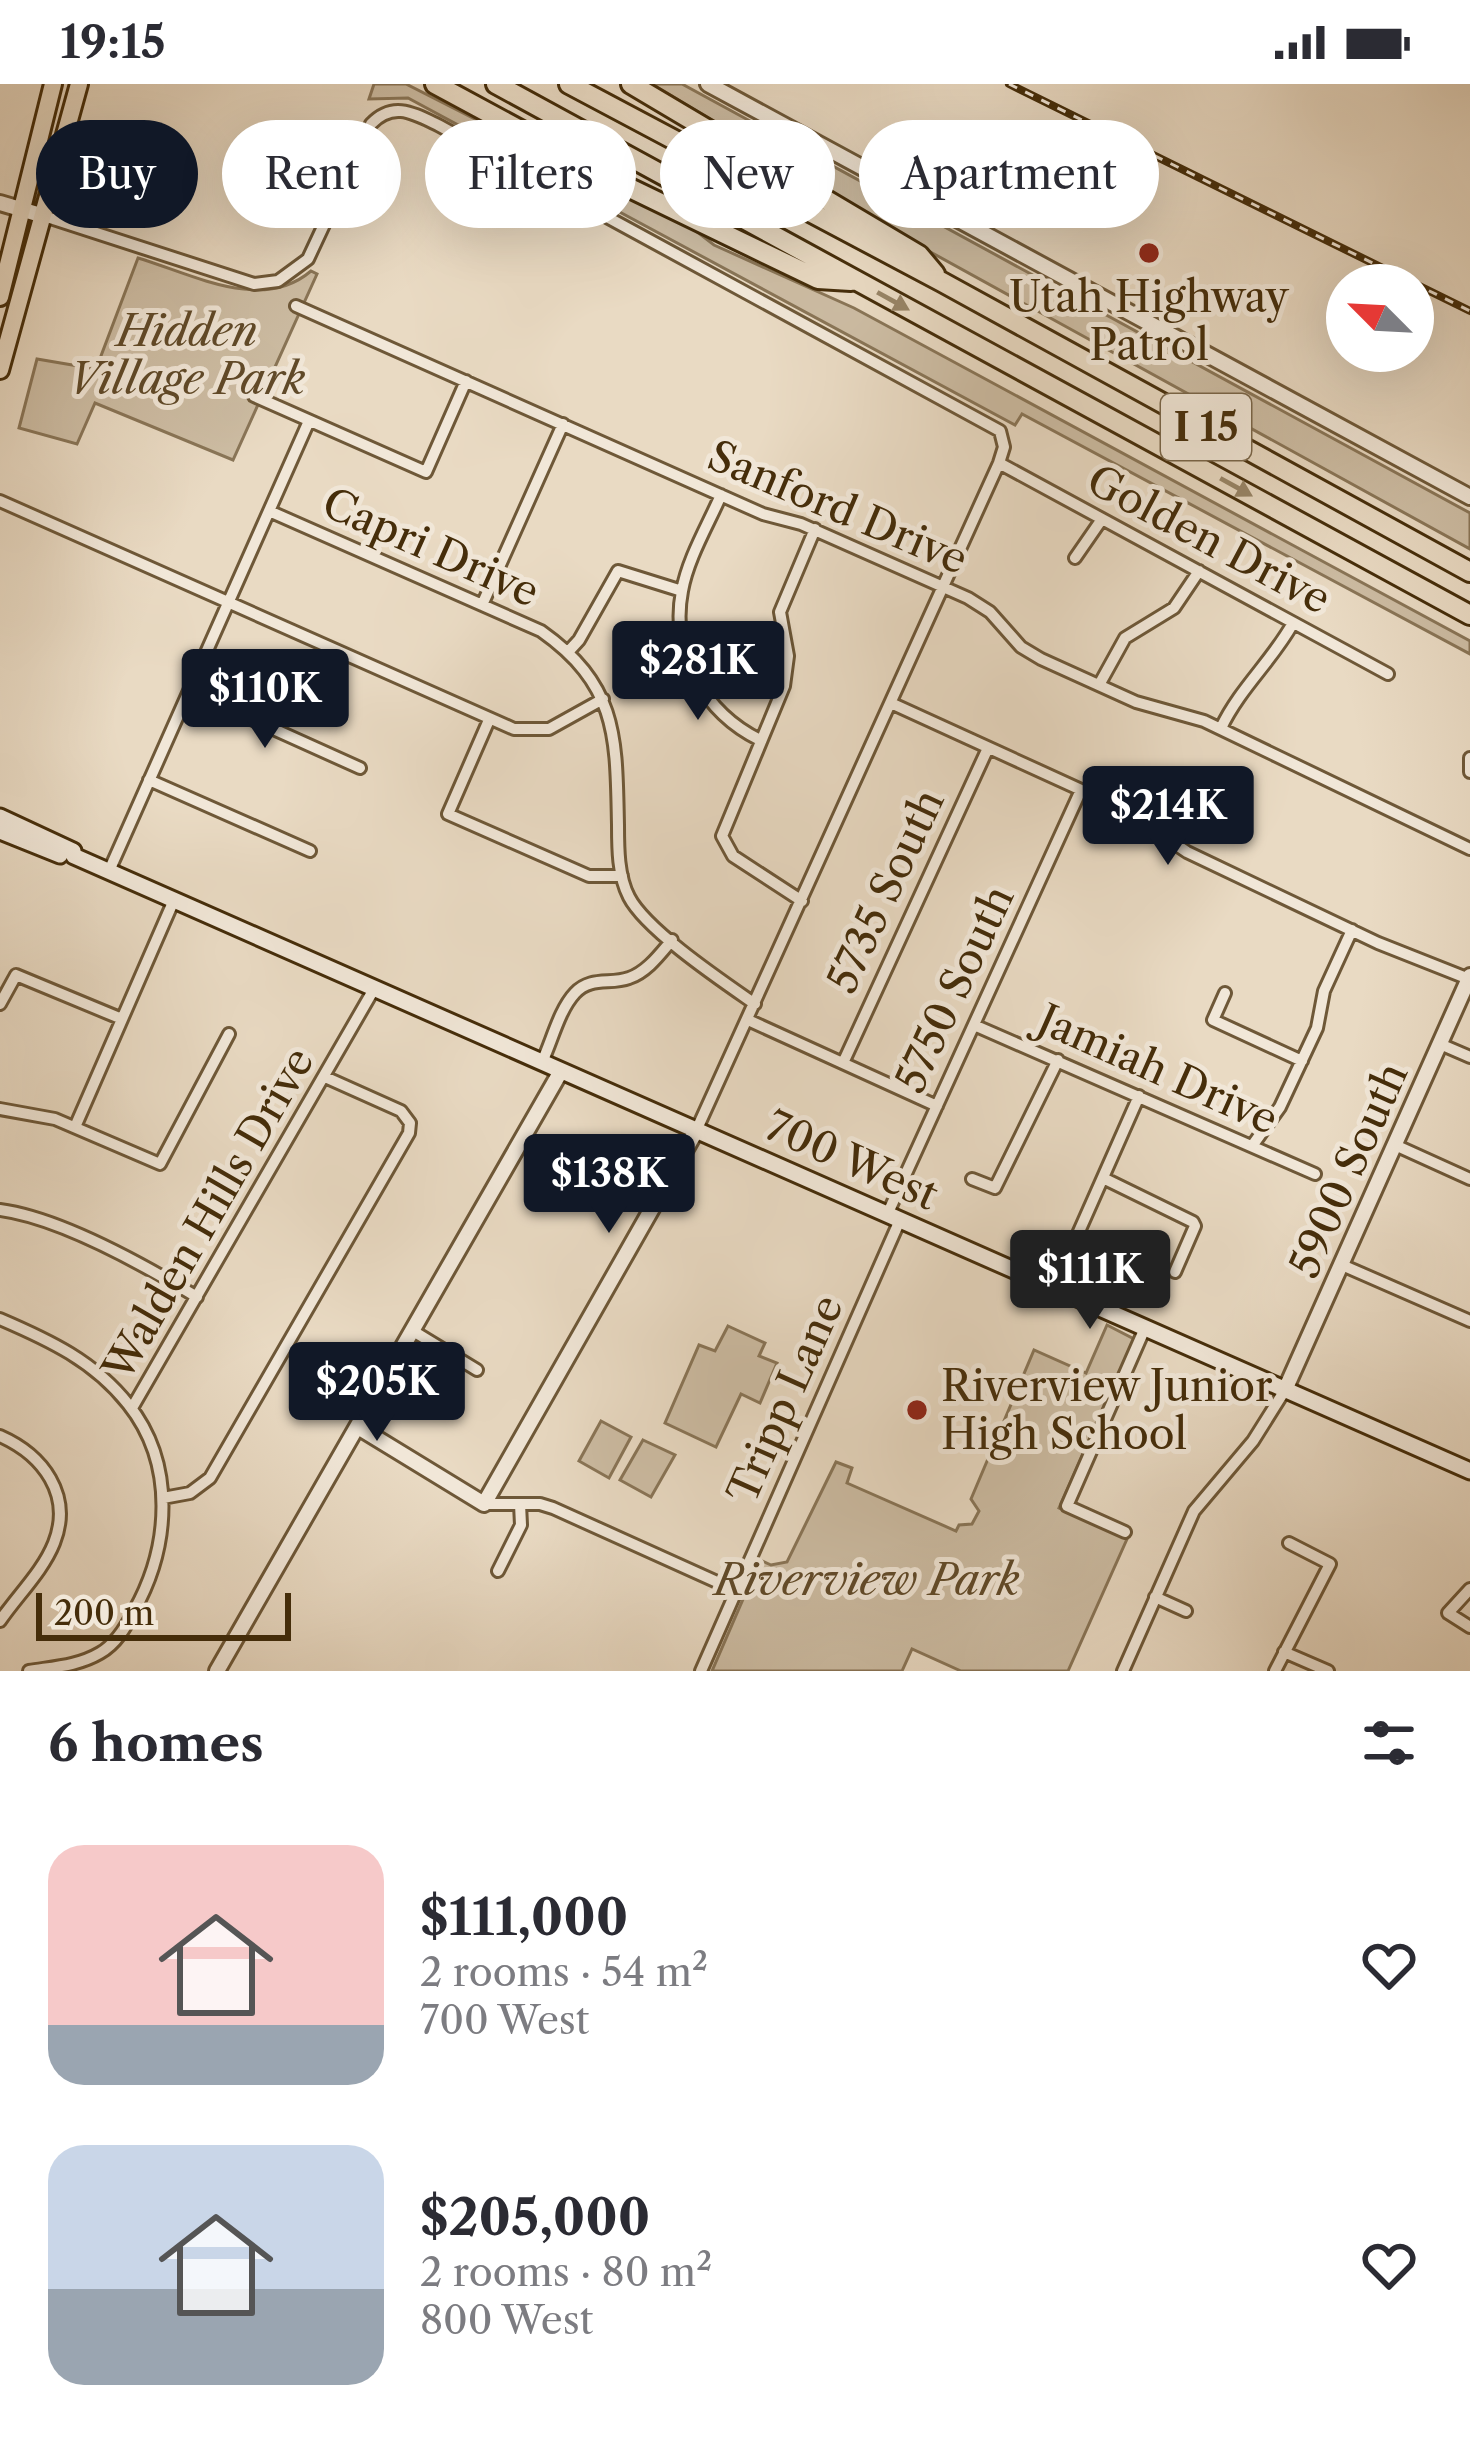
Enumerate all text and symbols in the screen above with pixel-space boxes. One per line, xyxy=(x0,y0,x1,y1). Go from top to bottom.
text: 19:15 xyxy=(60,14,166,70)
chip: Buy xyxy=(36,120,198,228)
chip: Rent xyxy=(222,120,401,228)
chip: Filters xyxy=(425,120,636,228)
chip: New xyxy=(660,120,835,228)
chip: Apartment xyxy=(859,120,1159,228)
marker: Utah Highway Patrol xyxy=(1136,240,1162,266)
north arrow xyxy=(1326,264,1434,372)
map controls xyxy=(1326,264,1434,372)
place label: Utah Highway Patrol xyxy=(1009,271,1290,371)
one-way arrow xyxy=(876,290,911,311)
park label: Hidden Village Park xyxy=(69,305,306,405)
road number: I 15 xyxy=(1161,394,1251,460)
street label: Sanford Drive xyxy=(700,429,976,585)
street label: Golden Drive xyxy=(1079,453,1339,625)
street label: Capri Drive xyxy=(315,476,547,618)
one-way arrow xyxy=(1219,476,1252,497)
pin: $281K xyxy=(614,621,782,723)
text: $281K xyxy=(639,636,757,684)
pin: $110K xyxy=(181,649,349,751)
text: $110K xyxy=(209,664,321,712)
pin: $214K xyxy=(1084,766,1252,868)
street label: 5735 South xyxy=(815,781,955,1001)
text: $214K xyxy=(1110,781,1226,829)
street label: 5750 South xyxy=(884,877,1024,1101)
street label: Jamiah Drive xyxy=(1024,991,1286,1145)
street label: Walden Hills Drive xyxy=(91,1038,324,1391)
street label: 5900 South xyxy=(1278,1054,1418,1286)
street label: 700 West xyxy=(758,1099,946,1221)
pin: $138K xyxy=(525,1134,693,1236)
text: $138K xyxy=(551,1149,667,1197)
pin: $111K xyxy=(1006,1230,1174,1332)
text: $111K xyxy=(1037,1245,1143,1293)
street label: Tripp Lane xyxy=(716,1287,854,1511)
pin: $205K xyxy=(293,1342,461,1444)
text: $205K xyxy=(316,1357,438,1405)
place label: Riverview Junior High School xyxy=(941,1360,1273,1460)
marker: Riverview Junior High School xyxy=(904,1397,930,1423)
park label: Riverview Park xyxy=(711,1554,1020,1606)
scale bar xyxy=(36,1587,291,1640)
text: 200 m xyxy=(54,1593,154,1634)
icon: filters xyxy=(1356,1710,1422,1776)
text: 6 homes xyxy=(48,1712,264,1774)
text: $111,000 xyxy=(420,1886,628,1948)
icon: home xyxy=(144,1893,288,2037)
icon: heart xyxy=(1356,1932,1422,1998)
text: 2 rooms · 54 m² xyxy=(420,1948,708,1996)
text: 700 West xyxy=(420,1996,589,2044)
text: $205,000 xyxy=(420,2186,650,2248)
icon: home xyxy=(144,2193,288,2337)
icon: heart xyxy=(1356,2232,1422,2298)
text: 2 rooms · 80 m² xyxy=(420,2248,712,2296)
text: 800 West xyxy=(420,2296,593,2344)

